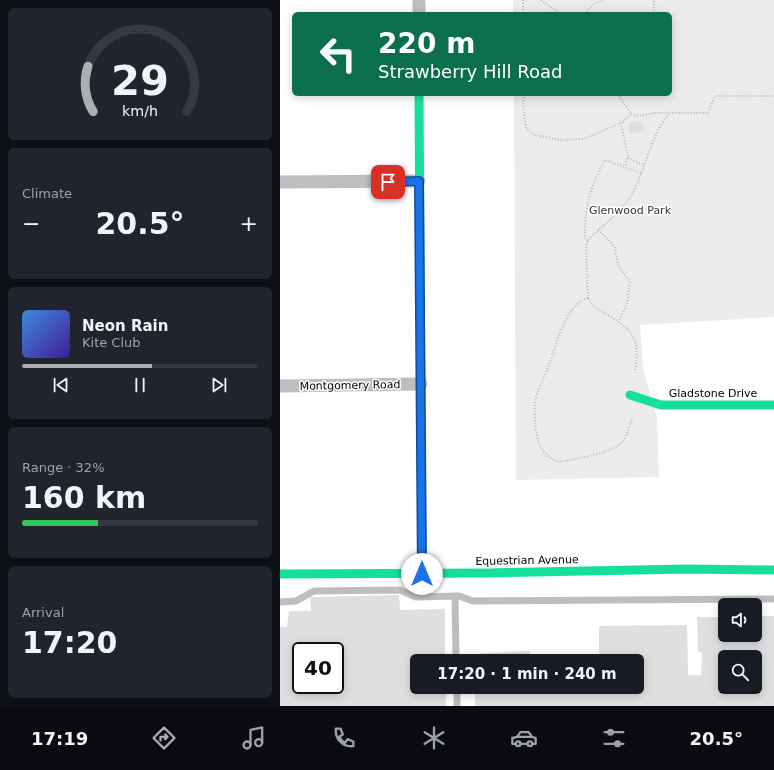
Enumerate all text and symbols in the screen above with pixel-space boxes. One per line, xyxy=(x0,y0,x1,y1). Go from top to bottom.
text: 220 m xyxy=(378,27,475,60)
icon: left xyxy=(312,28,364,80)
text: 29 xyxy=(111,56,169,105)
text: Strawberry Hill Road xyxy=(378,61,562,82)
text: km/h xyxy=(122,102,158,118)
pin xyxy=(371,165,405,199)
icon: arrive xyxy=(377,171,399,193)
text: Climate xyxy=(22,186,72,201)
park label: Glenwood Park xyxy=(589,204,672,217)
text: 20.5° xyxy=(95,206,185,241)
text: − xyxy=(22,211,40,236)
text: + xyxy=(240,211,258,236)
text: Neon Rain xyxy=(82,317,168,335)
text: Kite Club xyxy=(82,335,141,350)
icon: previous xyxy=(50,374,72,396)
icon: pause xyxy=(129,374,151,396)
icon: next xyxy=(208,374,230,396)
street label: Montgomery Road xyxy=(299,378,401,393)
street label: Gladstone Drive xyxy=(669,387,758,400)
text: Range · 32% xyxy=(22,460,105,475)
text: 160 km xyxy=(22,480,146,515)
position arrow xyxy=(401,553,443,595)
street label: Equestrian Avenue xyxy=(475,553,579,568)
map controls xyxy=(718,598,762,694)
button: sound xyxy=(718,598,762,642)
text: Arrival xyxy=(22,605,64,620)
text: 17:20 xyxy=(22,625,118,660)
speed limit sign: 40 xyxy=(292,642,344,694)
button: search xyxy=(718,650,762,694)
text: 17:20 · 1 min · 240 m xyxy=(437,665,617,683)
icon: directions xyxy=(150,724,178,752)
icon: music xyxy=(240,724,268,752)
icon: phone xyxy=(330,724,358,752)
icon: climate xyxy=(420,724,448,752)
icon: car xyxy=(510,724,538,752)
icon: filters xyxy=(600,724,628,752)
text: 17:19 xyxy=(31,728,88,749)
text: 20.5° xyxy=(690,728,743,749)

